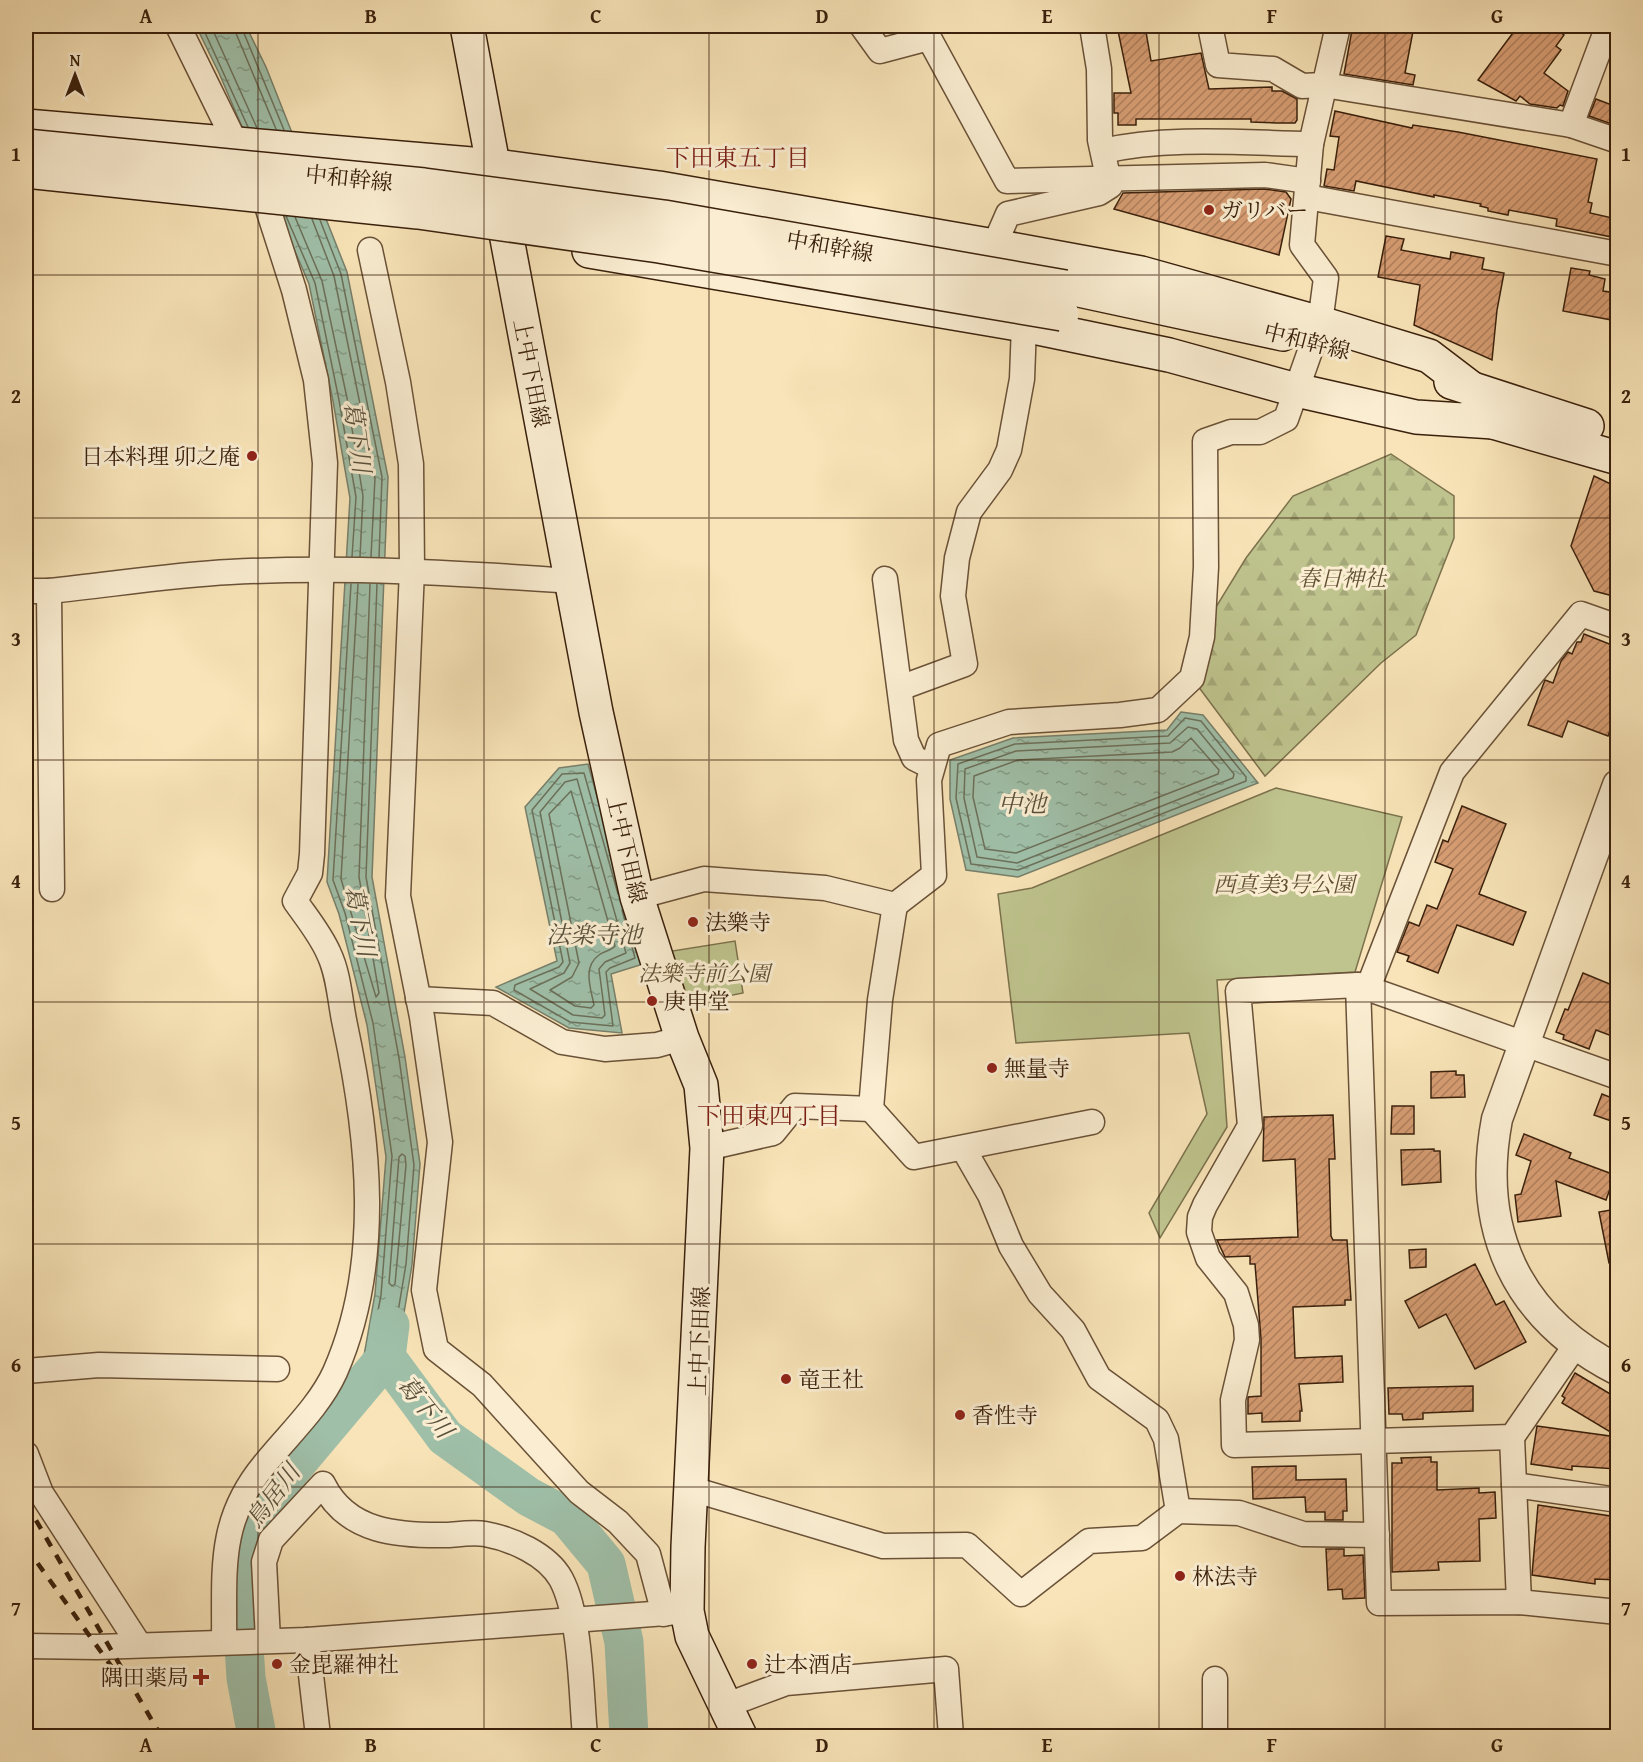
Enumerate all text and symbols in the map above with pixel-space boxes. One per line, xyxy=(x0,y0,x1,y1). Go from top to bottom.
text: A xyxy=(140,1,153,30)
text: B xyxy=(365,1,377,30)
text: C xyxy=(590,1,602,30)
text: D xyxy=(815,1,829,30)
text: E xyxy=(1042,1,1053,30)
text: F xyxy=(1267,1,1277,30)
text: G xyxy=(1491,1,1503,30)
north arrow xyxy=(45,45,105,105)
text: N xyxy=(70,48,81,72)
text: 1 xyxy=(11,139,21,168)
text: 1 xyxy=(1621,139,1631,168)
district label: 下田東五丁目 xyxy=(666,140,810,175)
street label: 中和幹線 xyxy=(304,157,394,199)
place label: ガリバー xyxy=(1221,194,1308,226)
marker: ガリバー xyxy=(1202,203,1216,217)
street label: 中和幹線 xyxy=(784,223,876,269)
street label: 中和幹線 xyxy=(1260,315,1354,367)
street label: 上中下田線 xyxy=(506,316,558,430)
text: 2 xyxy=(11,381,21,410)
text: 2 xyxy=(1621,381,1631,410)
water label: 葛下川 xyxy=(335,399,380,478)
place label: 日本料理 卯之庵 xyxy=(81,440,240,472)
marker: 日本料理 卯之庵 xyxy=(245,449,259,463)
park label: 春日神社 xyxy=(1298,562,1388,594)
text: 3 xyxy=(11,624,21,653)
text: 3 xyxy=(1621,624,1631,653)
water label: 中池 xyxy=(998,786,1049,821)
street label: 上中下田線 xyxy=(599,792,655,906)
text: 4 xyxy=(11,866,21,895)
text: 4 xyxy=(1621,866,1631,895)
park label: 西真美3号公園 xyxy=(1213,868,1358,900)
water label: 葛下川 xyxy=(336,882,385,963)
place label: 法樂寺 xyxy=(705,906,771,938)
marker: 法樂寺 xyxy=(686,915,700,929)
water label: 法楽寺池 xyxy=(546,917,645,952)
park label: 法樂寺前公園 xyxy=(638,957,773,989)
place label: 庚申堂 xyxy=(664,985,730,1017)
marker: 庚申堂 xyxy=(645,994,659,1008)
place label: 無量寺 xyxy=(1004,1052,1070,1084)
marker: 無量寺 xyxy=(985,1061,999,1075)
district label: 下田東四丁目 xyxy=(697,1098,841,1133)
text: 5 xyxy=(11,1108,21,1137)
text: 5 xyxy=(1621,1108,1631,1137)
street label: 上中下田線 xyxy=(681,1285,717,1397)
text: 6 xyxy=(11,1350,21,1379)
text: 6 xyxy=(1621,1350,1631,1379)
place label: 竜王社 xyxy=(798,1363,864,1395)
water label: 葛下川 xyxy=(389,1368,464,1448)
marker: 竜王社 xyxy=(779,1372,793,1386)
place label: 香性寺 xyxy=(972,1399,1038,1431)
marker: 香性寺 xyxy=(953,1408,967,1422)
water label: 鳥居川 xyxy=(237,1454,310,1535)
place label: 林法寺 xyxy=(1192,1560,1258,1592)
marker: 林法寺 xyxy=(1173,1569,1187,1583)
text: 7 xyxy=(11,1593,21,1622)
text: 7 xyxy=(1621,1593,1631,1622)
place label: 金毘羅神社 xyxy=(289,1648,399,1680)
place label: 辻本酒店 xyxy=(764,1648,852,1680)
marker: 金毘羅神社 xyxy=(270,1657,284,1671)
marker: 辻本酒店 xyxy=(745,1657,759,1671)
place label: 隅田薬局 xyxy=(101,1661,189,1693)
marker: 隅田薬局 xyxy=(194,1670,208,1684)
text: A xyxy=(140,1730,153,1759)
text: B xyxy=(365,1730,377,1759)
text: C xyxy=(590,1730,602,1759)
text: D xyxy=(815,1730,829,1759)
text: E xyxy=(1042,1730,1053,1759)
text: F xyxy=(1267,1730,1277,1759)
text: G xyxy=(1491,1730,1503,1759)

